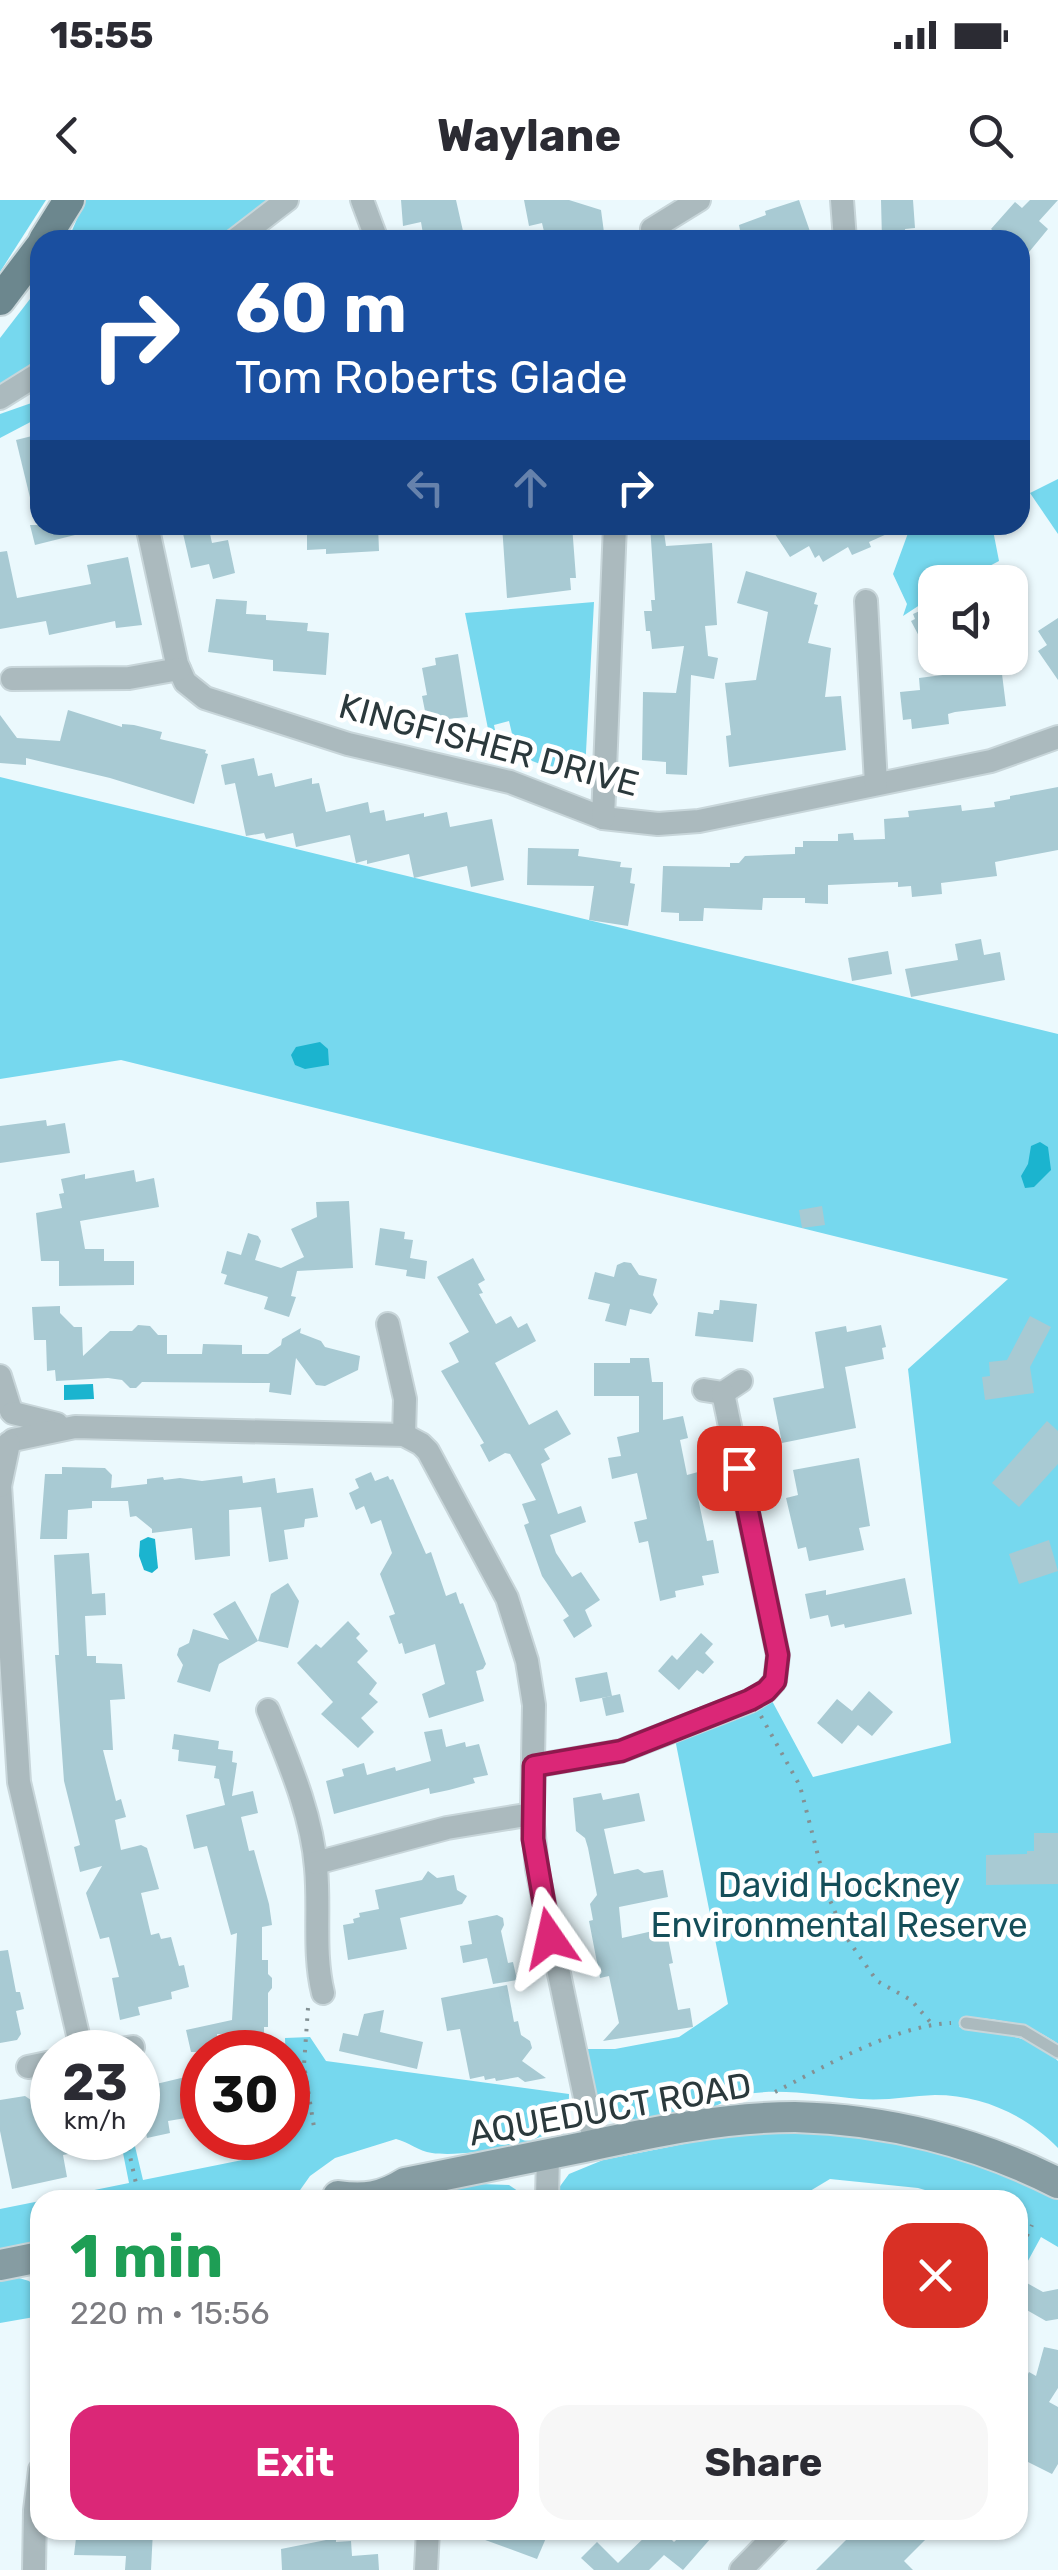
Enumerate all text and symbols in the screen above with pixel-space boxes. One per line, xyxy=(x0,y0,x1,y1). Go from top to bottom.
text: 15:55 xyxy=(50,12,154,58)
icon: back xyxy=(40,108,95,163)
icon: search xyxy=(963,108,1018,163)
text: Waylane xyxy=(437,109,621,162)
text: 60 m xyxy=(235,267,407,350)
icon: right xyxy=(70,270,200,400)
text: Tom Roberts Glade xyxy=(235,351,628,404)
icon: left xyxy=(398,460,453,515)
icon: ahead xyxy=(503,460,558,515)
icon: right xyxy=(608,460,663,515)
map controls xyxy=(918,565,1028,675)
button: sound xyxy=(918,565,1028,675)
street label: KINGFISHER DRIVE xyxy=(334,685,644,805)
pin xyxy=(697,1426,782,1511)
icon: arrive xyxy=(712,1441,767,1496)
park label: David Hockney Environmental Reserve xyxy=(650,1864,1028,1946)
position arrow xyxy=(498,1886,602,1990)
speed limit sign: 30 xyxy=(180,2030,310,2160)
text: 23 xyxy=(62,2053,128,2113)
street label: AQUEDUCT ROAD xyxy=(465,2063,755,2155)
text: km/h xyxy=(64,2106,126,2135)
text: 1 min xyxy=(70,2221,223,2292)
button: close xyxy=(883,2223,988,2328)
text: 220 m · 15:56 xyxy=(70,2294,270,2332)
button: Exit xyxy=(70,2405,519,2520)
button: Share xyxy=(539,2405,988,2520)

